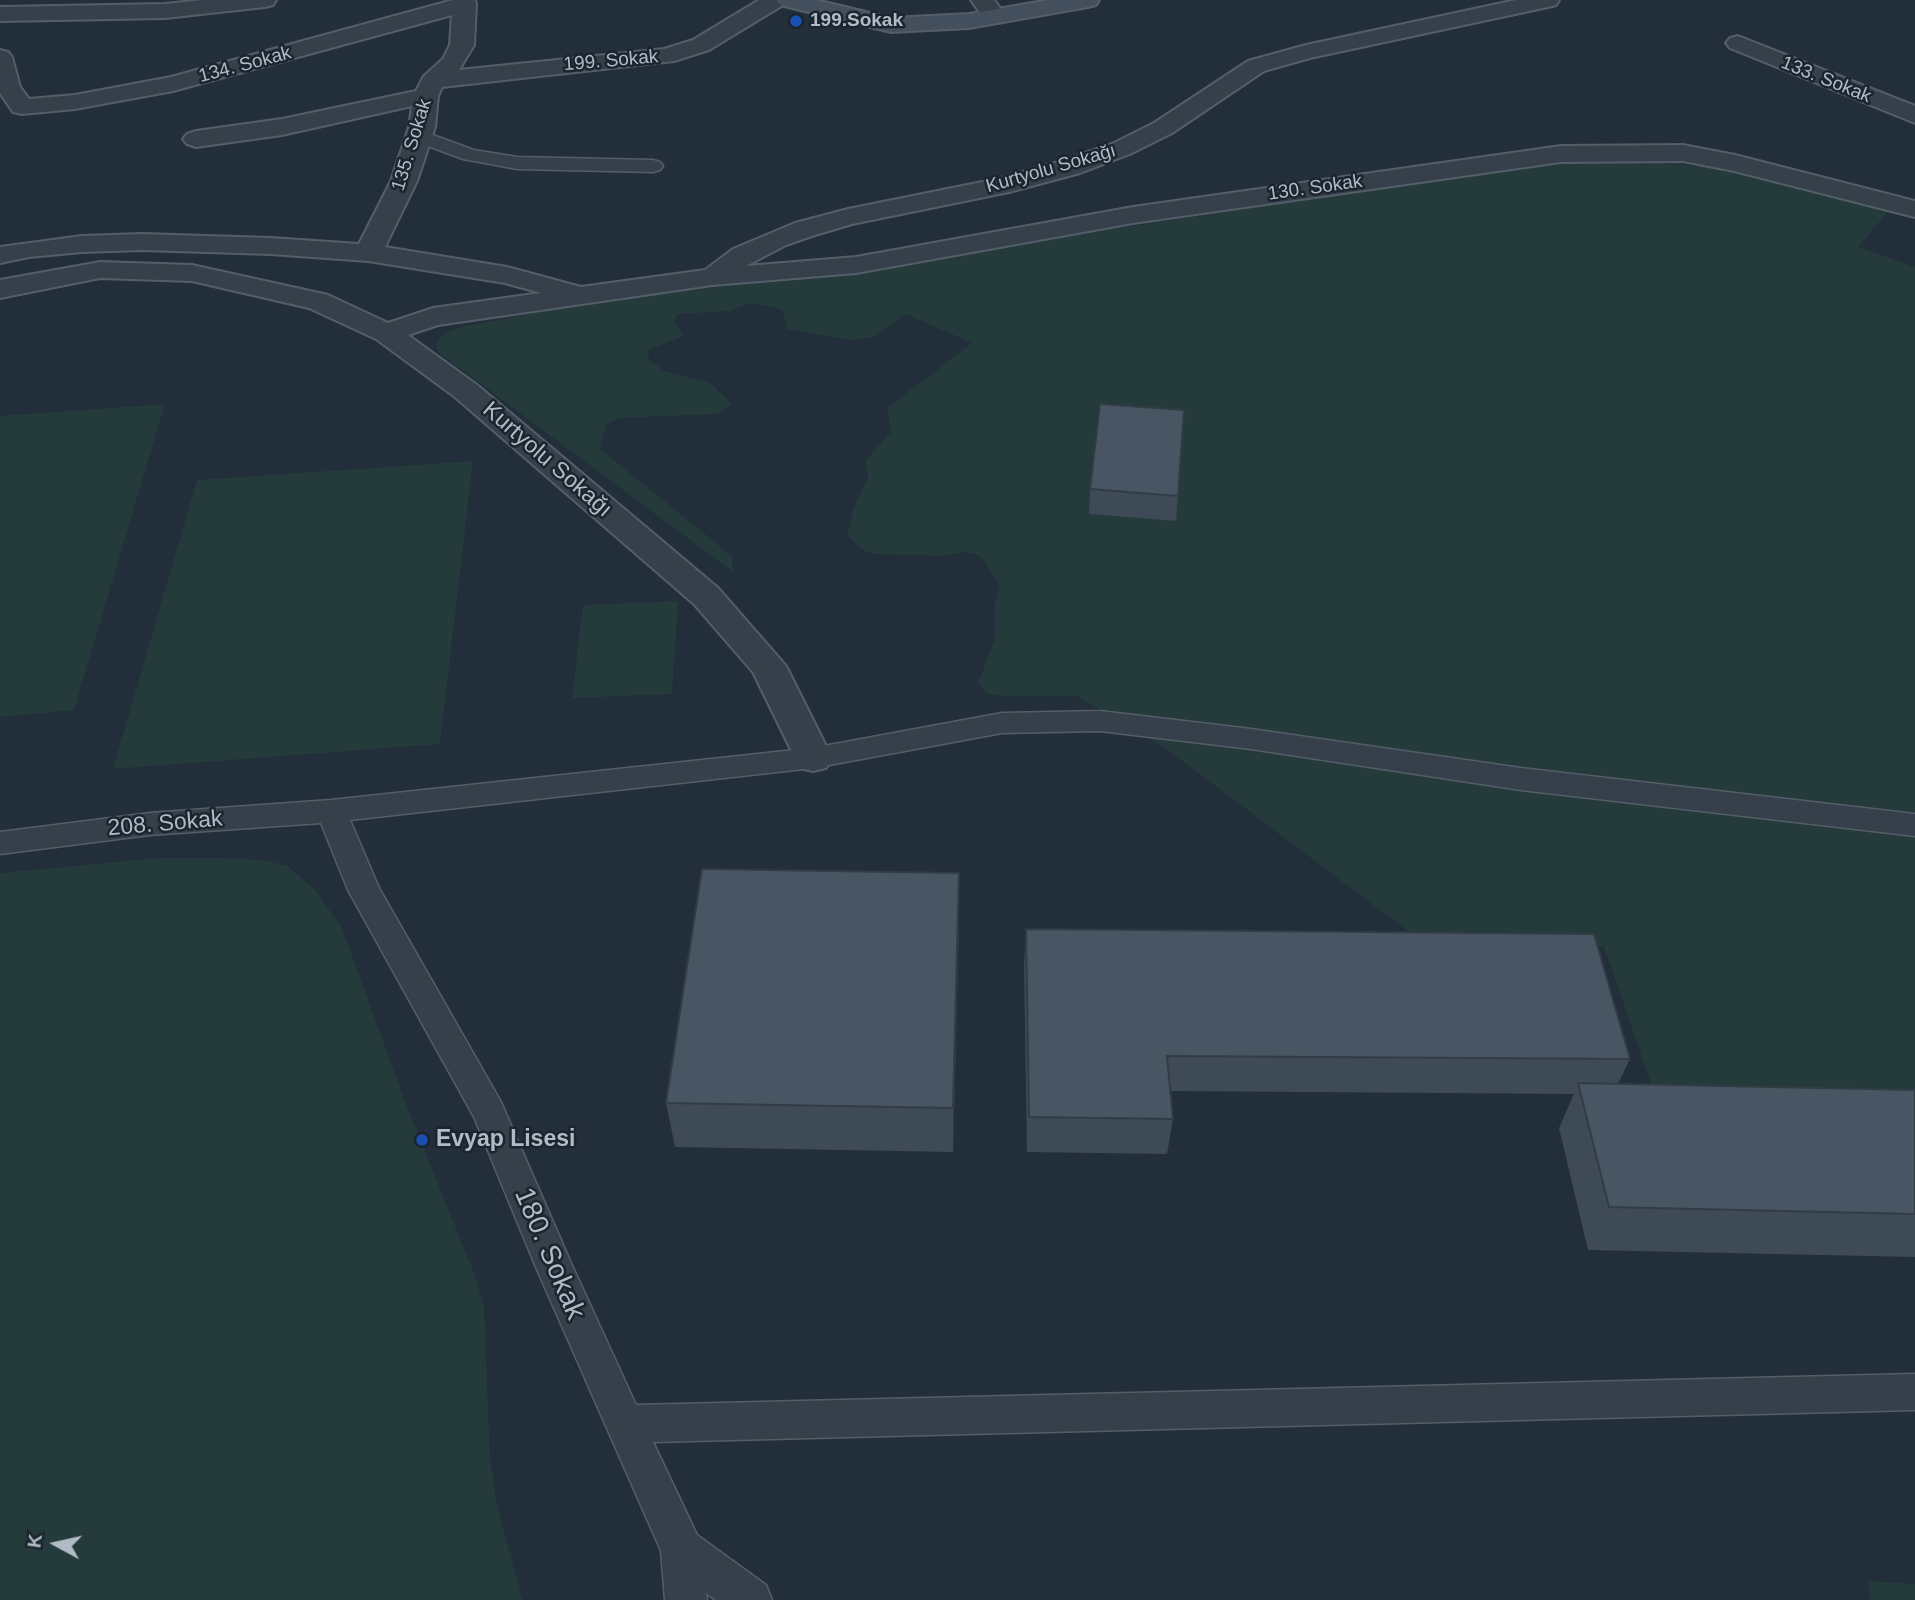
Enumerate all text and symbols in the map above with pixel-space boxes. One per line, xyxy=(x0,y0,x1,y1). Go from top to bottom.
place label: 199.Sokak xyxy=(810,10,903,32)
marker: 199.Sokak xyxy=(788,13,804,29)
street label: 134. Sokak xyxy=(196,42,294,88)
street label: 199. Sokak xyxy=(563,46,659,76)
street label: 133. Sokak xyxy=(1778,52,1874,108)
street label: 135. Sokak xyxy=(387,96,437,194)
street label: Kurtyolu Sokağı xyxy=(983,140,1119,198)
street label: 130. Sokak xyxy=(1266,170,1364,206)
street label: Kurtyolu Sokağı xyxy=(477,396,617,524)
street label: 208. Sokak xyxy=(106,805,224,843)
place label: Evyap Lisesi xyxy=(436,1126,575,1154)
marker: Evyap Lisesi xyxy=(414,1132,430,1148)
street label: 180. Sokak xyxy=(506,1183,592,1325)
north arrow xyxy=(21,1509,91,1579)
text: K xyxy=(23,1533,46,1549)

